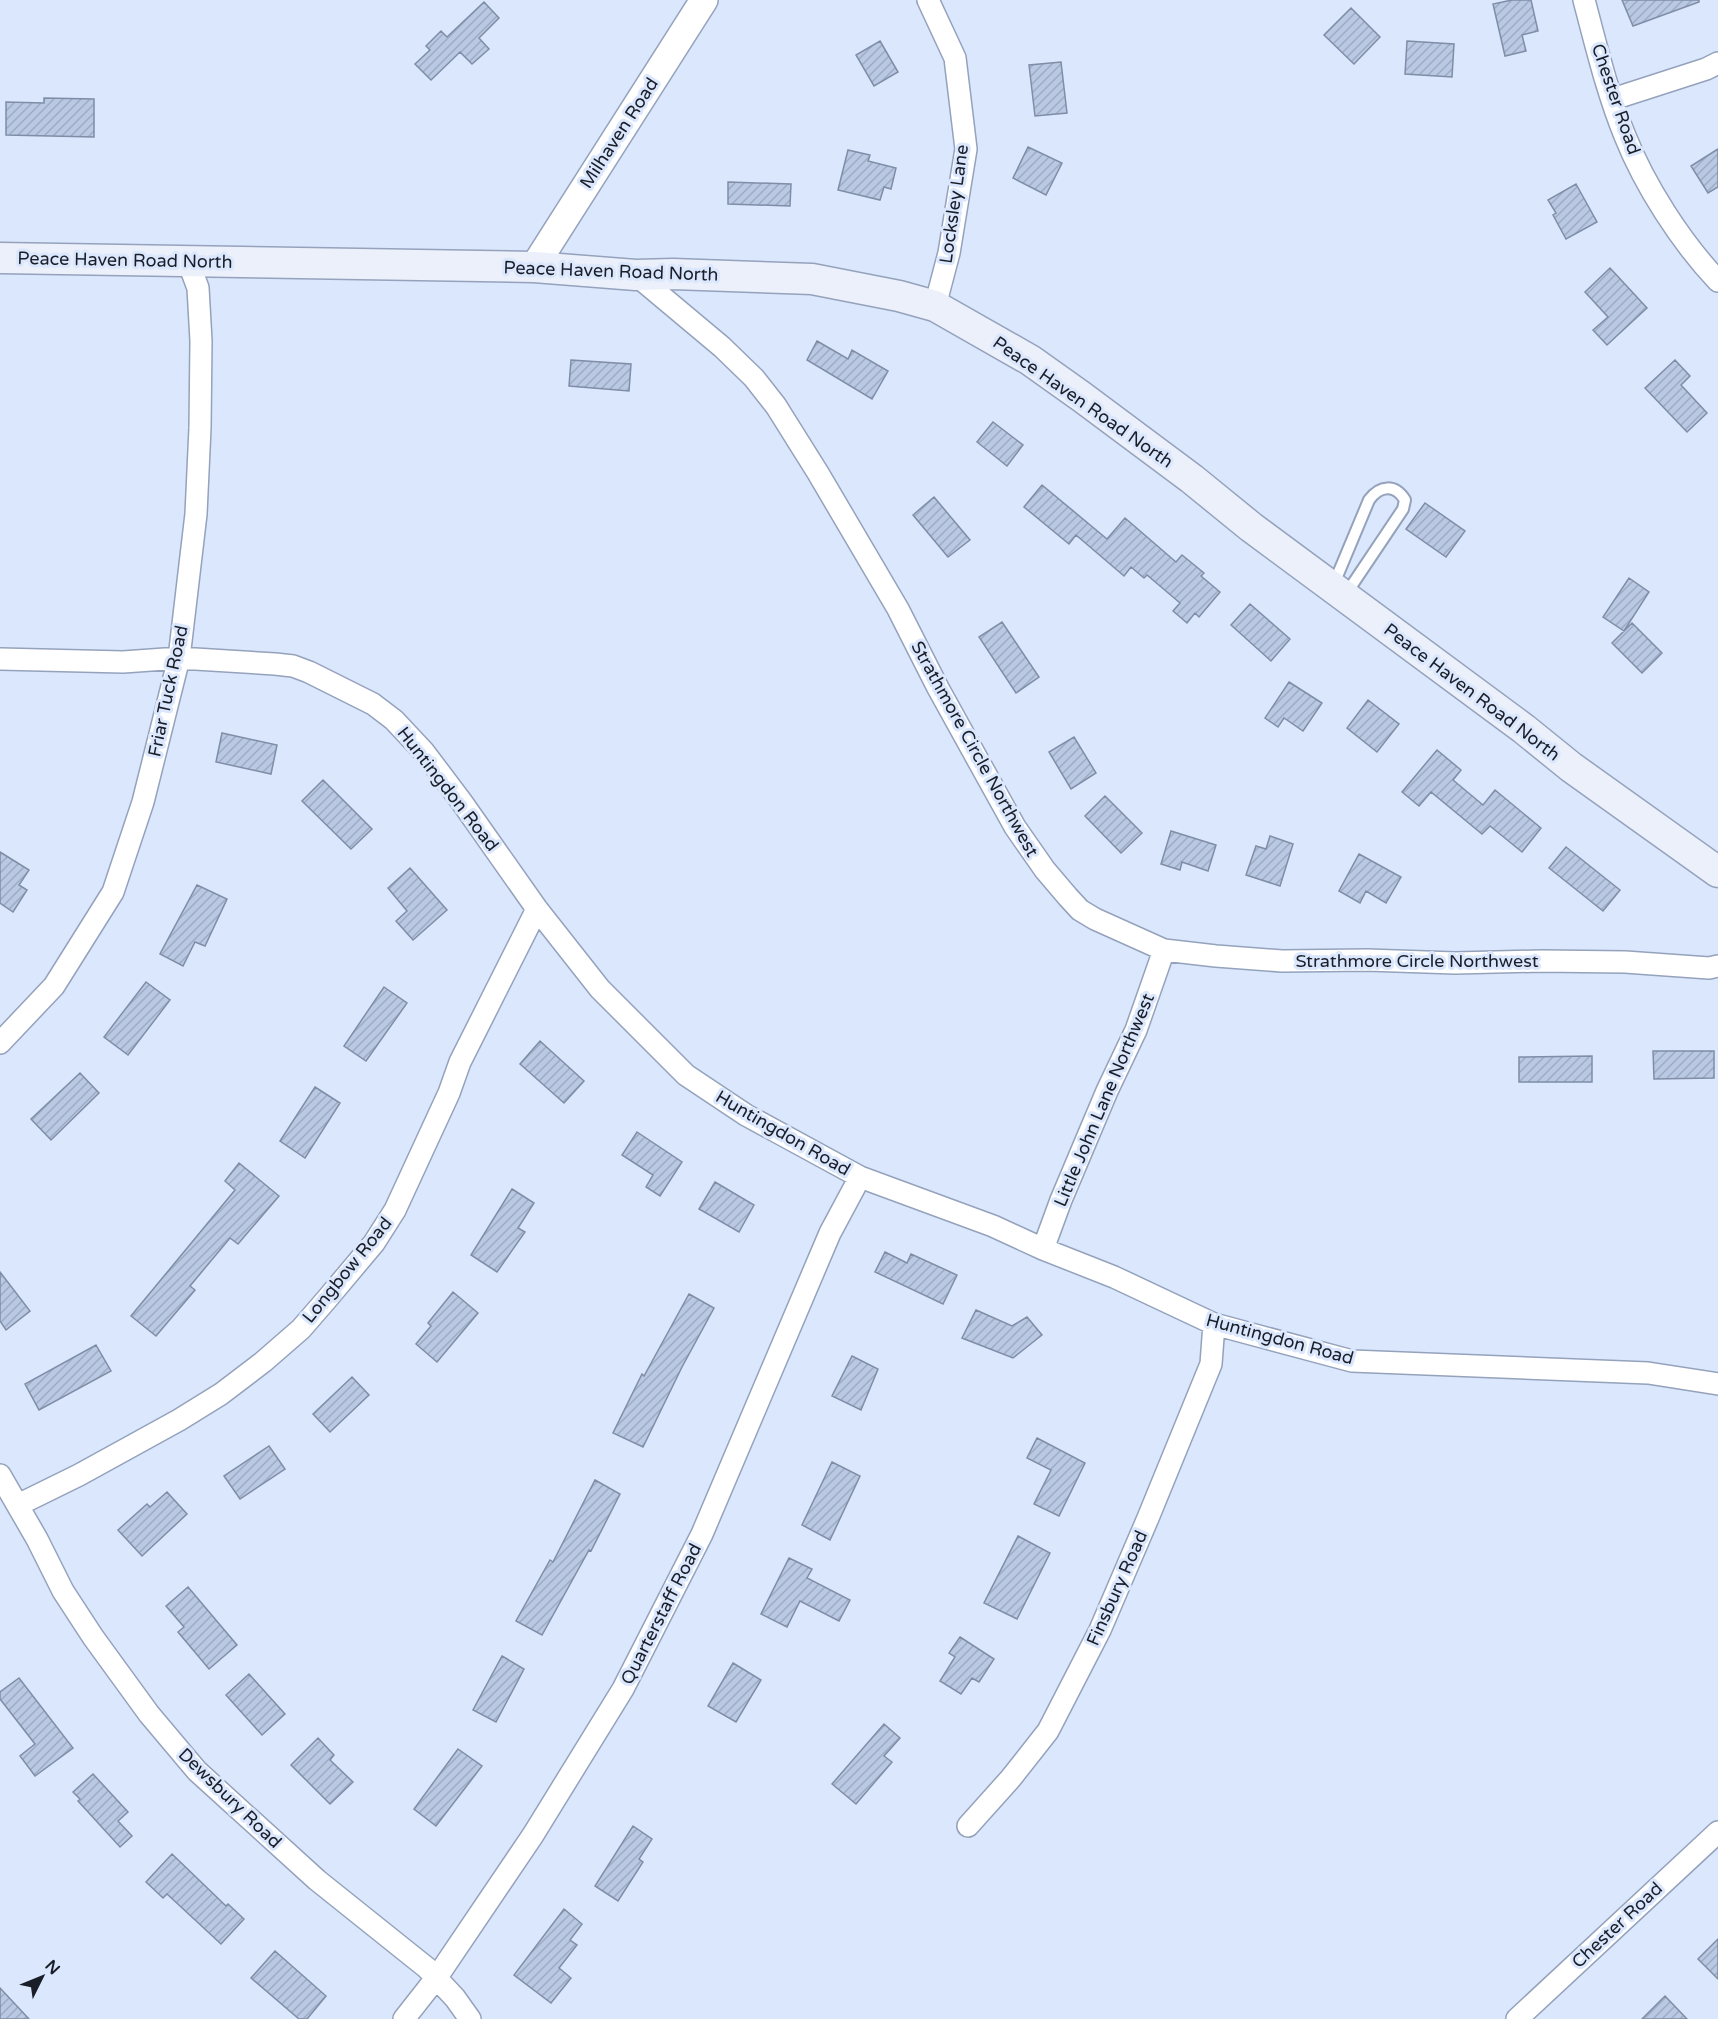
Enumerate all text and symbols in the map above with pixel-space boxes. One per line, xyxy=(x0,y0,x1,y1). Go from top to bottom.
street label: Chester Road xyxy=(1587,41,1645,157)
street label: Milhaven Road xyxy=(575,74,663,192)
street label: Locksley Lane xyxy=(935,143,973,265)
street label: Peace Haven Road North xyxy=(17,247,233,273)
street label: Peace Haven Road North xyxy=(503,256,719,286)
street label: Peace Haven Road North xyxy=(989,331,1177,473)
street label: Peace Haven Road North xyxy=(1379,618,1565,766)
street label: Friar Tuck Road xyxy=(143,623,193,759)
street label: Strathmore Circle Northwest xyxy=(906,637,1044,861)
street label: Huntingdon Road xyxy=(393,722,503,856)
street label: Strathmore Circle Northwest xyxy=(1295,950,1539,972)
street label: Little John Lane Northwest xyxy=(1049,990,1159,1210)
street label: Huntingdon Road xyxy=(712,1085,854,1181)
street label: Longbow Road xyxy=(298,1213,396,1327)
street label: Huntingdon Road xyxy=(1204,1309,1356,1369)
street label: Finsbury Road xyxy=(1082,1527,1152,1649)
street label: Quarterstaff Road xyxy=(616,1540,706,1688)
street label: Dewsbury Road xyxy=(174,1743,286,1853)
street label: Chester Road xyxy=(1567,1877,1667,1973)
north arrow xyxy=(12,1947,72,2007)
text: N xyxy=(41,1956,64,1979)

